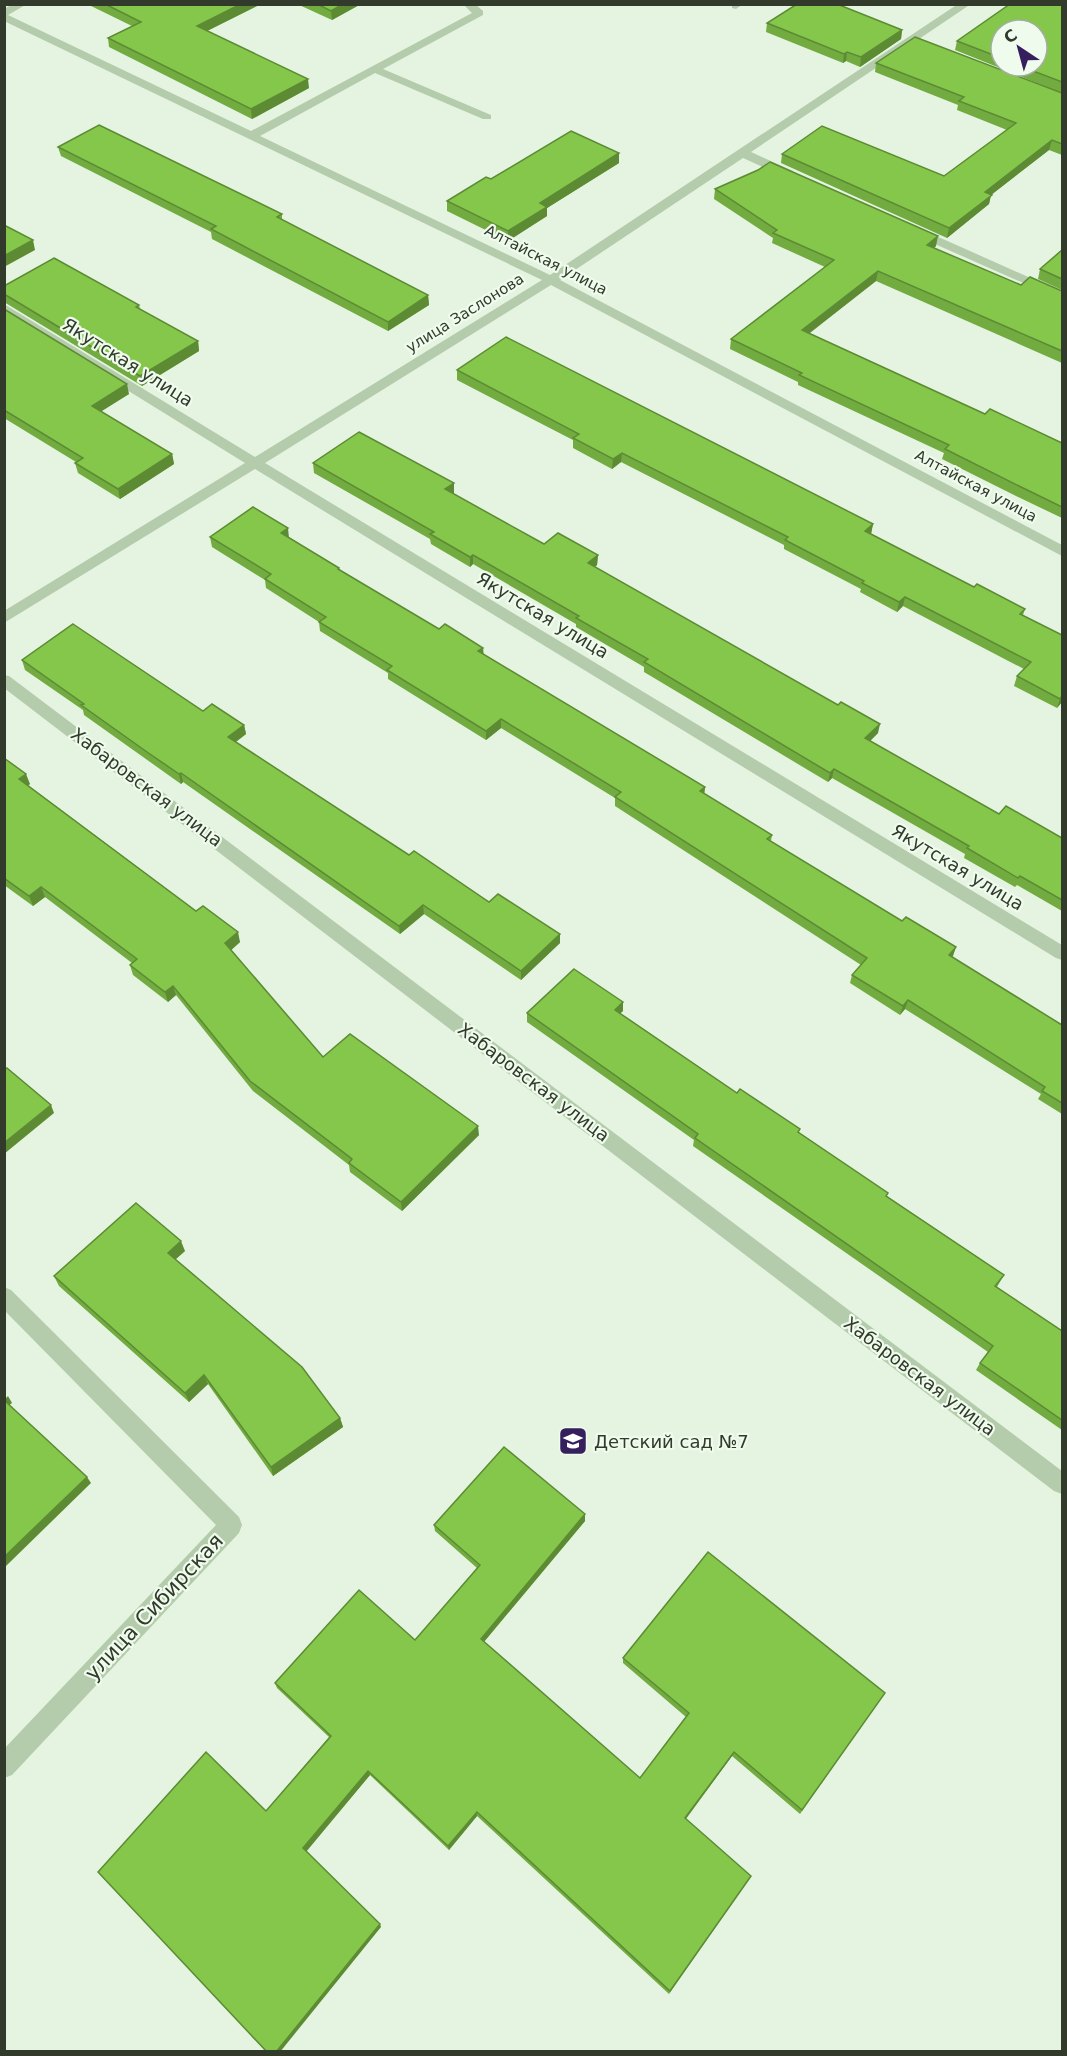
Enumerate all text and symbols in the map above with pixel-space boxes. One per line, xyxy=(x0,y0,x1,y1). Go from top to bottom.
north arrow xyxy=(989,18,1049,78)
text: С xyxy=(1000,25,1021,47)
street label: Алтайская улица xyxy=(482,221,610,299)
street label: улица Заслонова xyxy=(403,270,527,356)
street label: Якутская улица xyxy=(59,313,197,411)
street label: Алтайская улица xyxy=(912,446,1040,526)
street label: Якутская улица xyxy=(473,567,613,663)
street label: Хабаровская улица xyxy=(67,723,227,851)
street label: Якутская улица xyxy=(888,819,1028,915)
street label: Хабаровская улица xyxy=(454,1018,614,1146)
street label: Хабаровская улица xyxy=(840,1312,1000,1440)
school or university icon: Детский сад №7 xyxy=(557,1425,589,1457)
place label: Детский сад №7 xyxy=(594,1431,749,1452)
street label: улица Сибирская xyxy=(80,1529,228,1685)

